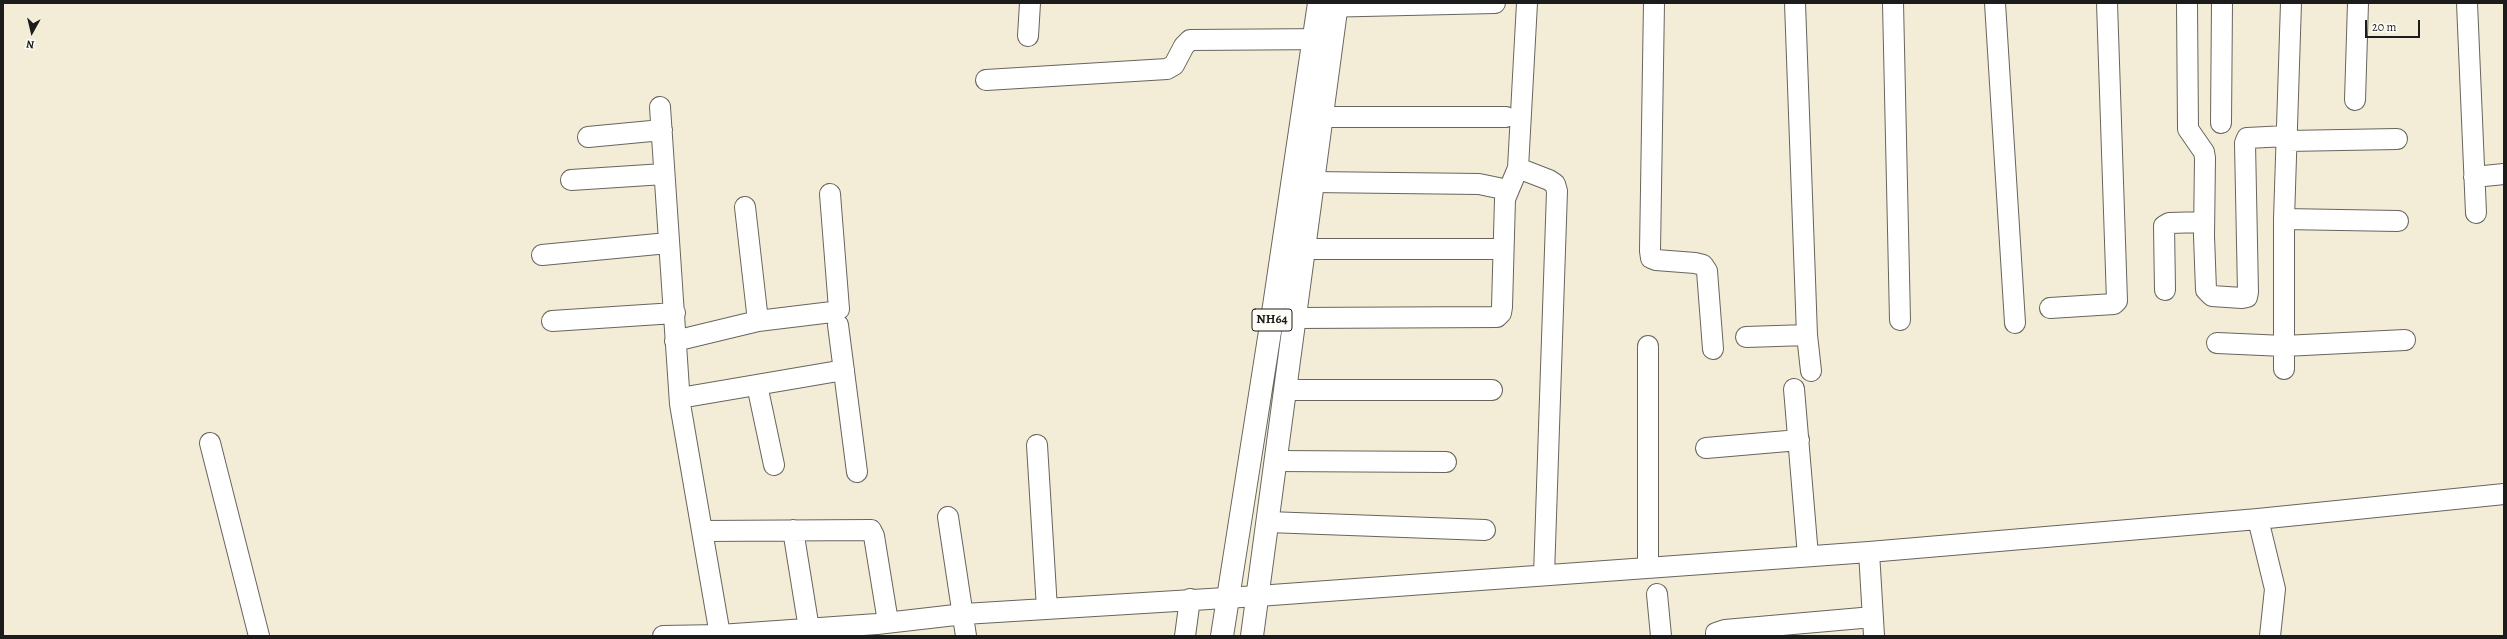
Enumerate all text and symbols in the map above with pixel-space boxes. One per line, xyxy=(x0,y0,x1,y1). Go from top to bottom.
north arrow xyxy=(12,12,52,52)
scale bar xyxy=(2367,12,2422,38)
text: 20 m xyxy=(2372,19,2396,35)
text: N xyxy=(25,36,35,52)
road number: NH64 xyxy=(1252,309,1292,331)

